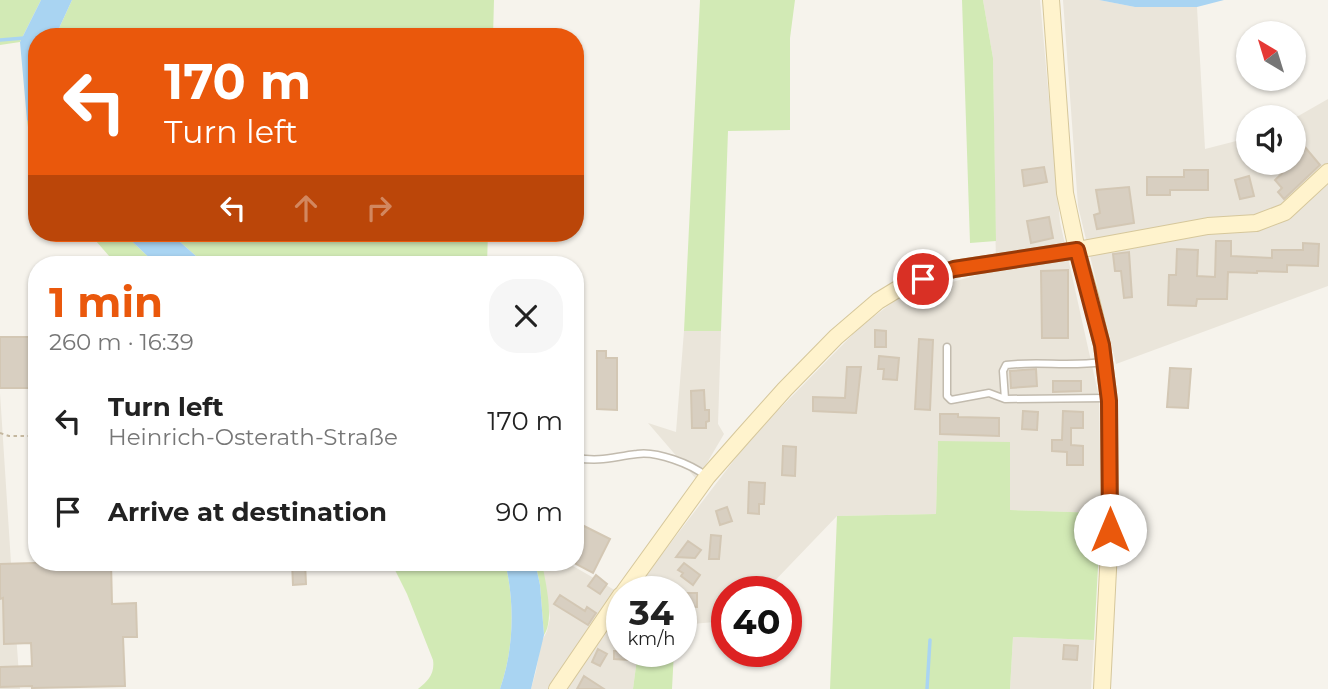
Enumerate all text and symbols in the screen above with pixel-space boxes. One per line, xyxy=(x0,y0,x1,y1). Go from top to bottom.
north arrow xyxy=(1236,21,1306,91)
map controls xyxy=(1236,21,1306,175)
text: 170 m xyxy=(164,52,311,111)
icon: left xyxy=(49,56,140,147)
button: sound xyxy=(1236,105,1306,175)
text: Turn left xyxy=(164,112,298,151)
icon: left xyxy=(214,189,252,227)
icon: ahead xyxy=(287,189,325,227)
icon: right xyxy=(360,189,398,227)
pin xyxy=(893,249,953,309)
icon: arrive xyxy=(904,260,942,298)
text: 1 min xyxy=(49,276,163,328)
button: close xyxy=(489,279,563,353)
text: 260 m · 16:39 xyxy=(49,328,194,356)
text: Turn left xyxy=(108,391,224,423)
icon: left xyxy=(49,402,87,440)
text: 170 m xyxy=(487,405,563,437)
text: Heinrich-Osterath-Straße xyxy=(108,423,398,451)
icon: arrive xyxy=(49,493,87,531)
position arrow xyxy=(1073,493,1147,567)
text: Arrive at destination xyxy=(108,496,387,528)
text: 90 m xyxy=(496,496,563,528)
speed limit sign: 40 xyxy=(711,576,802,667)
text: 34 xyxy=(629,591,674,634)
text: km/h xyxy=(627,628,676,650)

